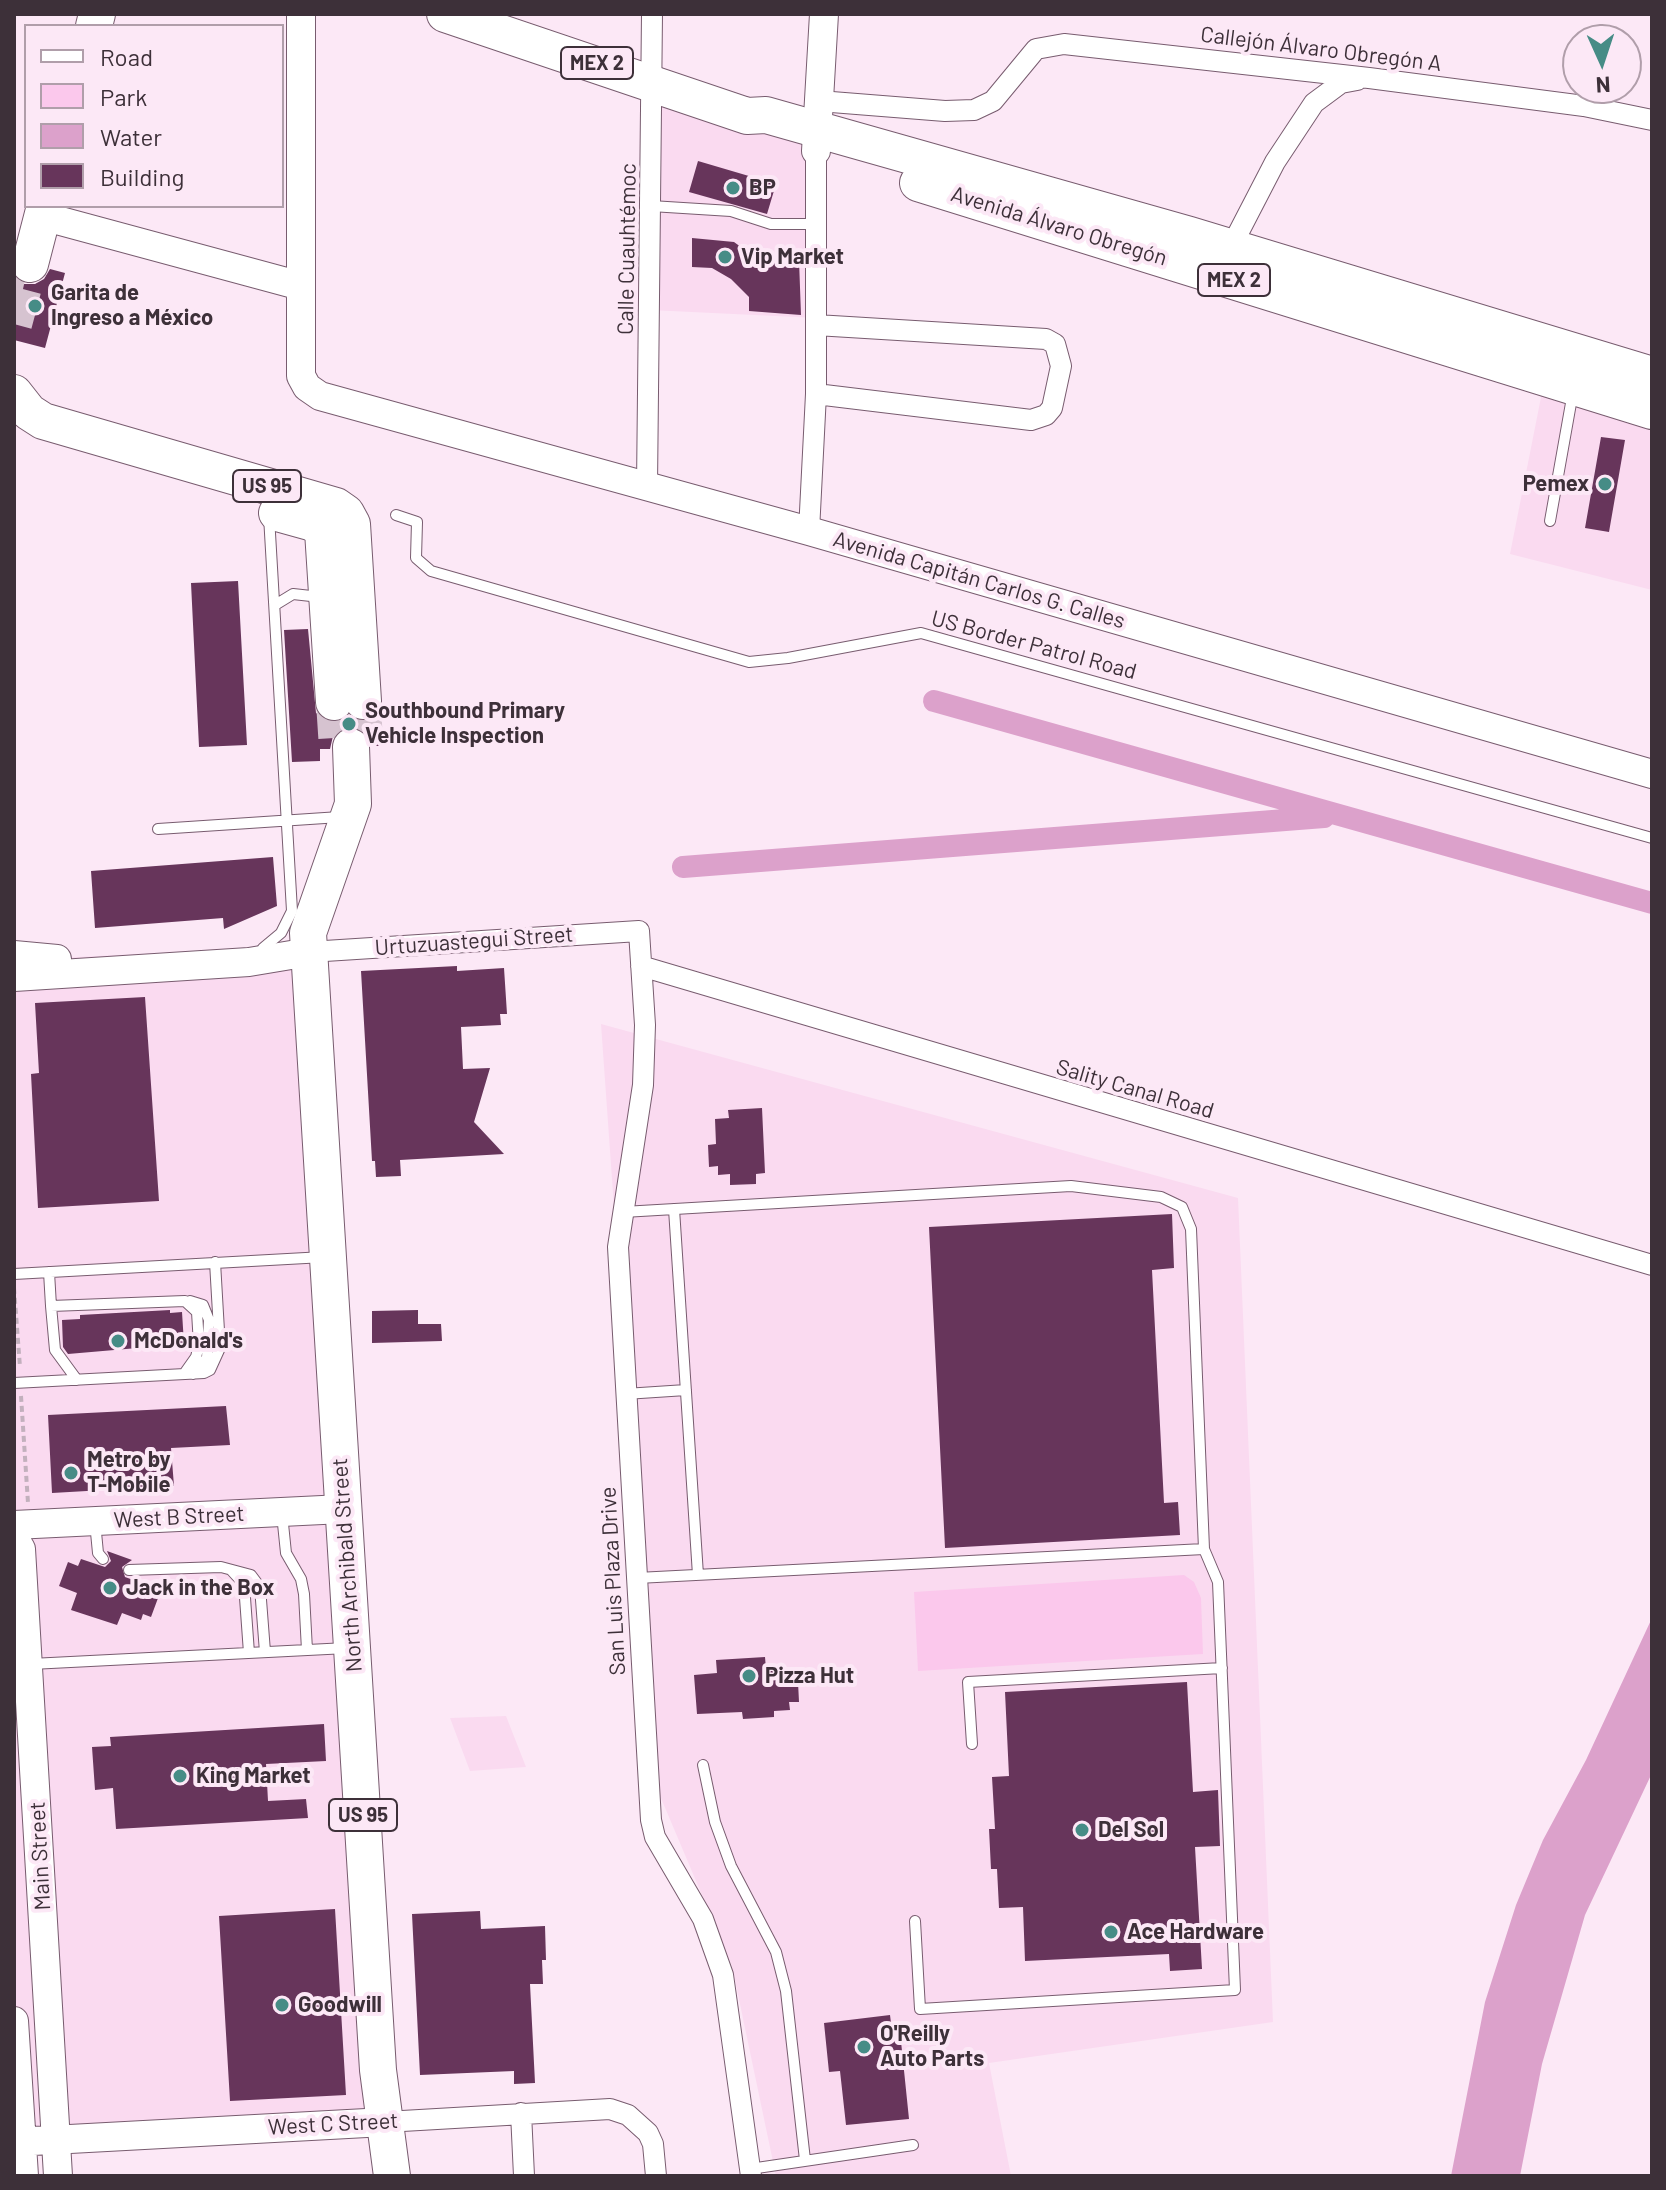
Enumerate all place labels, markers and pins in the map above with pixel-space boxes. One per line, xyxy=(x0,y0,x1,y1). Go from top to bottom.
place label: BP xyxy=(749,175,776,201)
marker: BP xyxy=(724,179,742,197)
place label: Vip Market xyxy=(741,244,844,270)
marker: Vip Market xyxy=(716,248,734,266)
place label: Garita de Ingreso a México xyxy=(51,280,213,332)
marker: Garita de Ingreso a México xyxy=(26,297,44,315)
place label: Pemex xyxy=(1523,471,1589,497)
marker: Pemex xyxy=(1596,475,1614,493)
place label: Southbound Primary Vehicle Inspection xyxy=(365,698,565,750)
marker: Southbound Primary Vehicle Inspection xyxy=(340,715,358,733)
place label: McDonald's xyxy=(134,1328,243,1354)
marker: McDonald's xyxy=(109,1332,127,1350)
place label: Metro by T-Mobile xyxy=(87,1447,171,1498)
marker: Metro by T-Mobile xyxy=(62,1464,80,1482)
place label: Jack in the Box xyxy=(126,1575,274,1601)
marker: Jack in the Box xyxy=(101,1579,119,1597)
place label: Pizza Hut xyxy=(765,1663,854,1689)
marker: Pizza Hut xyxy=(740,1667,758,1685)
place label: King Market xyxy=(196,1763,311,1789)
marker: King Market xyxy=(171,1767,189,1785)
place label: Del Sol xyxy=(1098,1817,1164,1843)
marker: Del Sol xyxy=(1073,1821,1091,1839)
place label: Ace Hardware xyxy=(1127,1919,1264,1945)
marker: Ace Hardware xyxy=(1102,1923,1120,1941)
place label: Goodwill xyxy=(298,1992,382,2018)
marker: Goodwill xyxy=(273,1996,291,2014)
place label: O'Reilly Auto Parts xyxy=(880,2021,984,2072)
marker: O'Reilly Auto Parts xyxy=(855,2038,873,2056)

